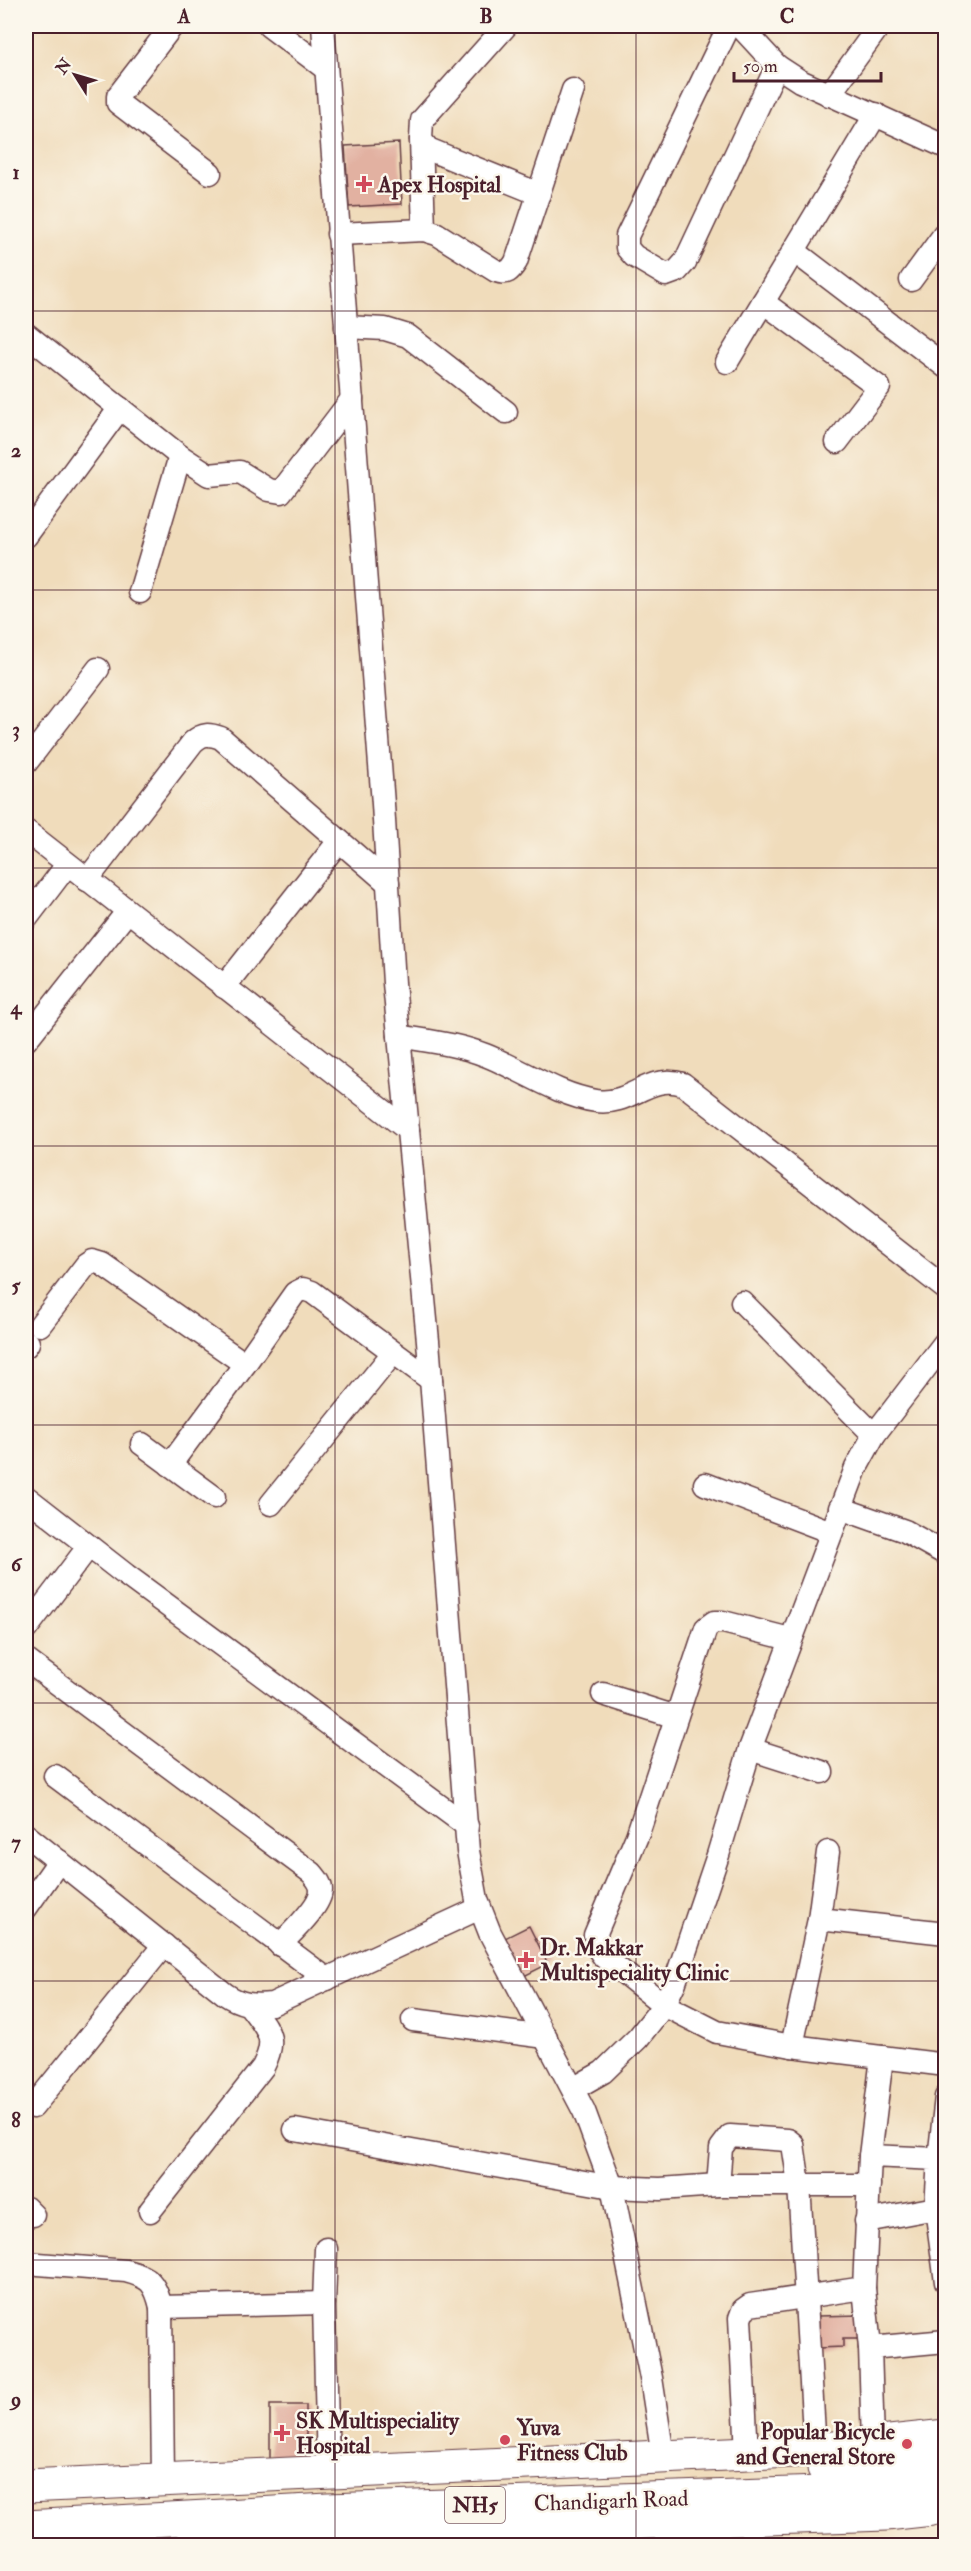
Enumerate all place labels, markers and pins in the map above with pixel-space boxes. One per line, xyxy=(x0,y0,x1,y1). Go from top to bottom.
place label: Apex Hospital xyxy=(377,171,501,200)
marker: Apex Hospital xyxy=(355,175,373,193)
place label: Dr. Makkar Multispeciality Clinic xyxy=(539,1934,729,1988)
marker: Dr. Makkar Multispeciality Clinic xyxy=(517,1951,535,1969)
place label: SK Multispeciality Hospital xyxy=(296,2407,460,2461)
place label: Yuva Fitness Club xyxy=(516,2414,628,2467)
place label: Popular Bicycle and General Store xyxy=(736,2418,896,2471)
marker: SK Multispeciality Hospital xyxy=(273,2424,291,2442)
marker: Yuva Fitness Club xyxy=(498,2433,512,2447)
marker: Popular Bicycle and General Store xyxy=(900,2437,914,2451)

